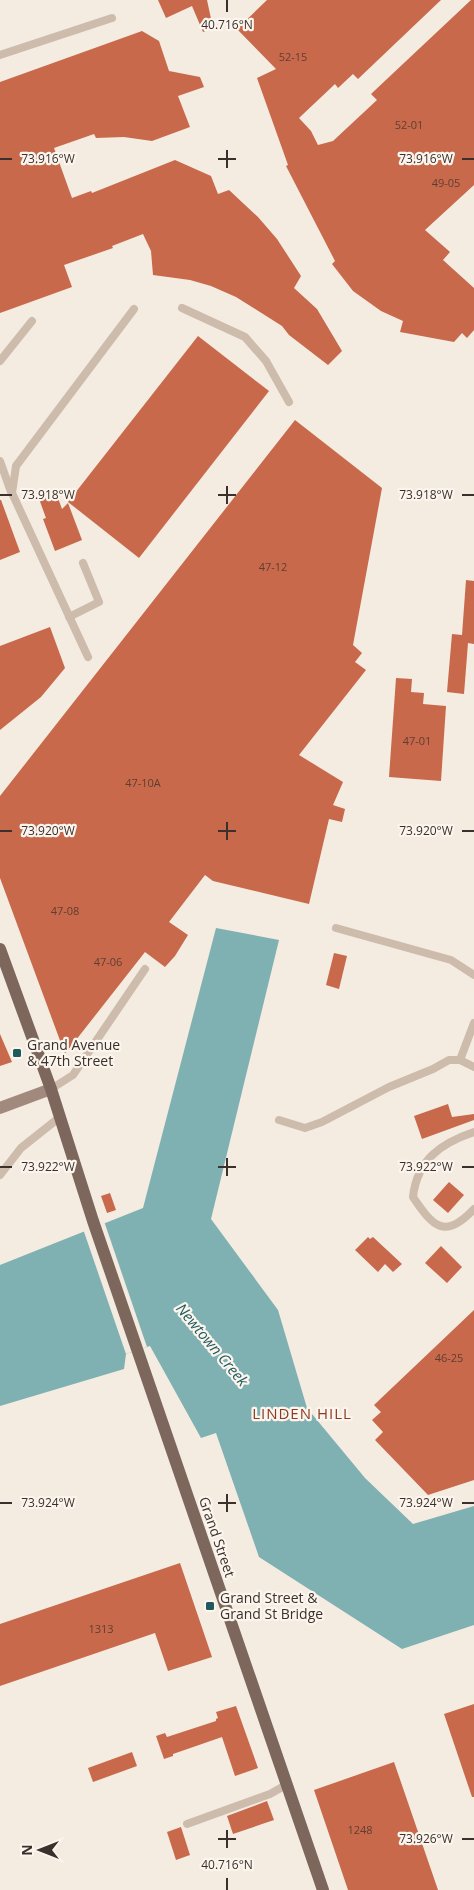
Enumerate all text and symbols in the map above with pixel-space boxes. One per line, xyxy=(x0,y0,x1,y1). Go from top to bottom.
text: 40.716°N xyxy=(201,16,253,33)
house number: 52-15 xyxy=(279,49,307,64)
house number: 52-01 xyxy=(395,117,423,132)
text: 73.916°W xyxy=(21,150,75,167)
text: 73.916°W xyxy=(399,150,453,167)
house number: 49-05 xyxy=(432,175,460,190)
text: 73.918°W xyxy=(21,486,75,503)
text: 73.918°W xyxy=(399,486,453,503)
house number: 47-12 xyxy=(259,559,287,574)
house number: 47-01 xyxy=(403,733,431,748)
house number: 47-10A xyxy=(125,775,161,790)
text: 73.920°W xyxy=(21,822,75,839)
text: 73.920°W xyxy=(399,822,453,839)
house number: 47-08 xyxy=(51,903,79,918)
house number: 47-06 xyxy=(94,954,122,969)
place label: Grand Avenue & 47th Street xyxy=(27,1035,120,1070)
marker: Grand Avenue & 47th Street xyxy=(11,1047,23,1059)
text: 73.922°W xyxy=(21,1158,75,1175)
text: 73.922°W xyxy=(399,1158,453,1175)
water label: Newtown Creek xyxy=(172,1299,254,1391)
house number: 46-25 xyxy=(435,1350,463,1365)
district label: LINDEN HILL xyxy=(252,1403,352,1423)
text: 73.924°W xyxy=(21,1494,75,1511)
street label: Grand Street xyxy=(195,1494,240,1579)
text: 73.924°W xyxy=(399,1494,453,1511)
place label: Grand Street & Grand St Bridge xyxy=(220,1588,323,1623)
marker: Grand Street & Grand St Bridge xyxy=(204,1600,216,1612)
house number: 1313 xyxy=(88,1621,114,1636)
house number: 1248 xyxy=(347,1822,373,1837)
north arrow xyxy=(15,1825,65,1875)
text: 73.926°W xyxy=(399,1830,453,1847)
text: N xyxy=(17,1844,36,1856)
text: 40.716°N xyxy=(201,1856,253,1873)

